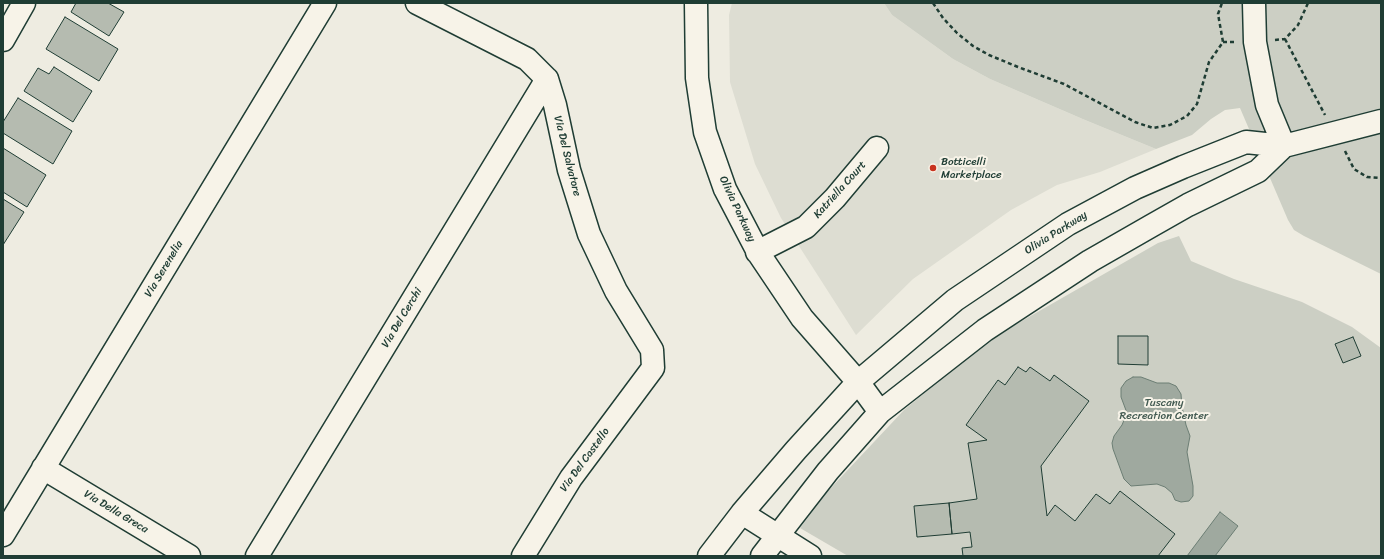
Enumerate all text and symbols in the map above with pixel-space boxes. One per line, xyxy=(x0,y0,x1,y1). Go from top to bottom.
street label: Via Del Salvatore xyxy=(551,114,583,198)
place label: Botticelli Marketplace xyxy=(941,155,1002,181)
street label: Katriella Court xyxy=(811,159,869,221)
marker: Botticelli Marketplace xyxy=(928,163,938,173)
street label: Olivia Parkway xyxy=(716,174,758,244)
street label: Olivia Parkway xyxy=(1022,209,1090,257)
street label: Via Serenelia xyxy=(142,238,186,300)
street label: Via Del Cerchi xyxy=(379,286,425,350)
park label: Tuscany Recreation Center xyxy=(1120,396,1208,422)
street label: Via Del Castello xyxy=(557,425,613,495)
street label: Via Della Greca xyxy=(81,488,151,536)

